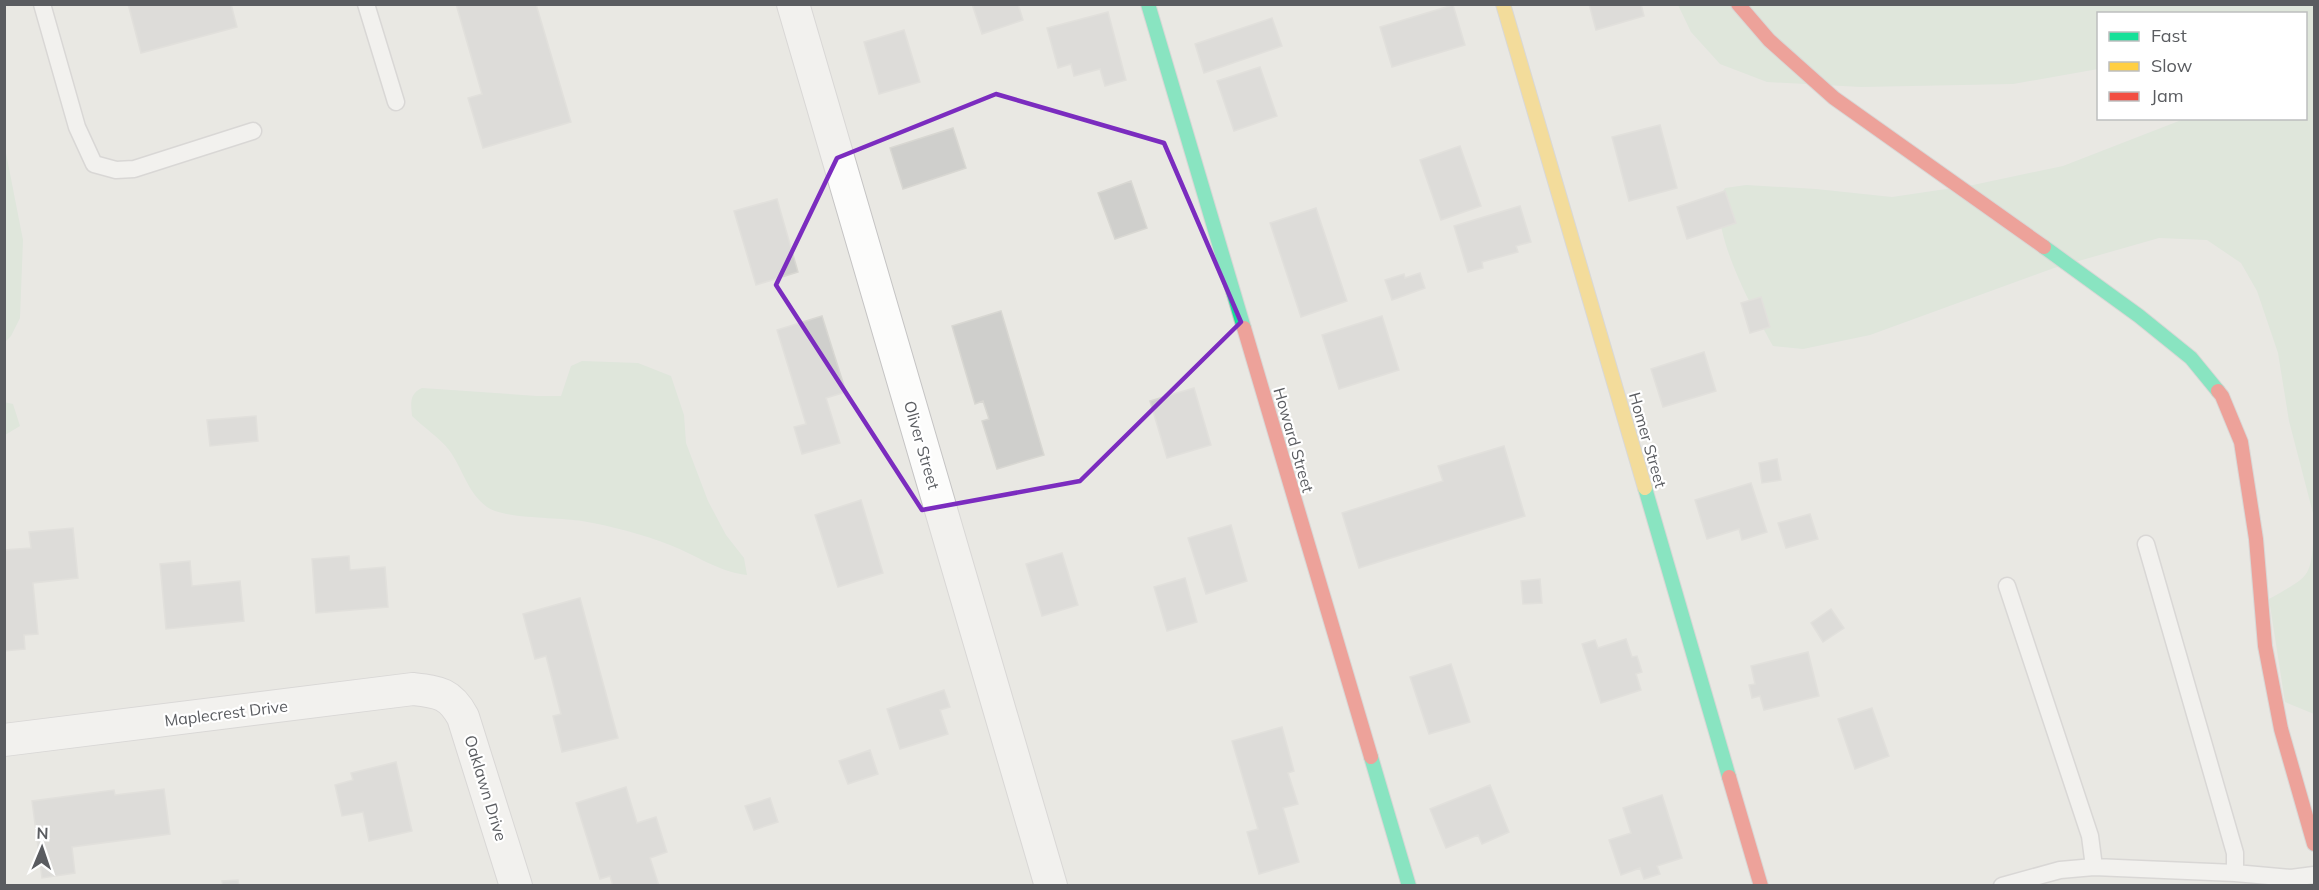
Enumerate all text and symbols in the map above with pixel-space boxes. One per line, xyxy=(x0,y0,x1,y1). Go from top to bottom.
legend xyxy=(2097,12,2307,120)
text: Fast xyxy=(2151,24,2187,47)
text: Slow xyxy=(2151,54,2193,77)
text: Jam xyxy=(2151,84,2184,107)
street label: Howard Street xyxy=(1269,385,1319,495)
street label: Homer Street xyxy=(1625,390,1671,490)
street label: Oliver Street xyxy=(900,398,944,492)
street label: Maplecrest Drive xyxy=(163,696,289,730)
street label: Oaklawn Drive xyxy=(460,733,512,843)
north arrow xyxy=(12,818,72,878)
text: N xyxy=(36,823,49,843)

